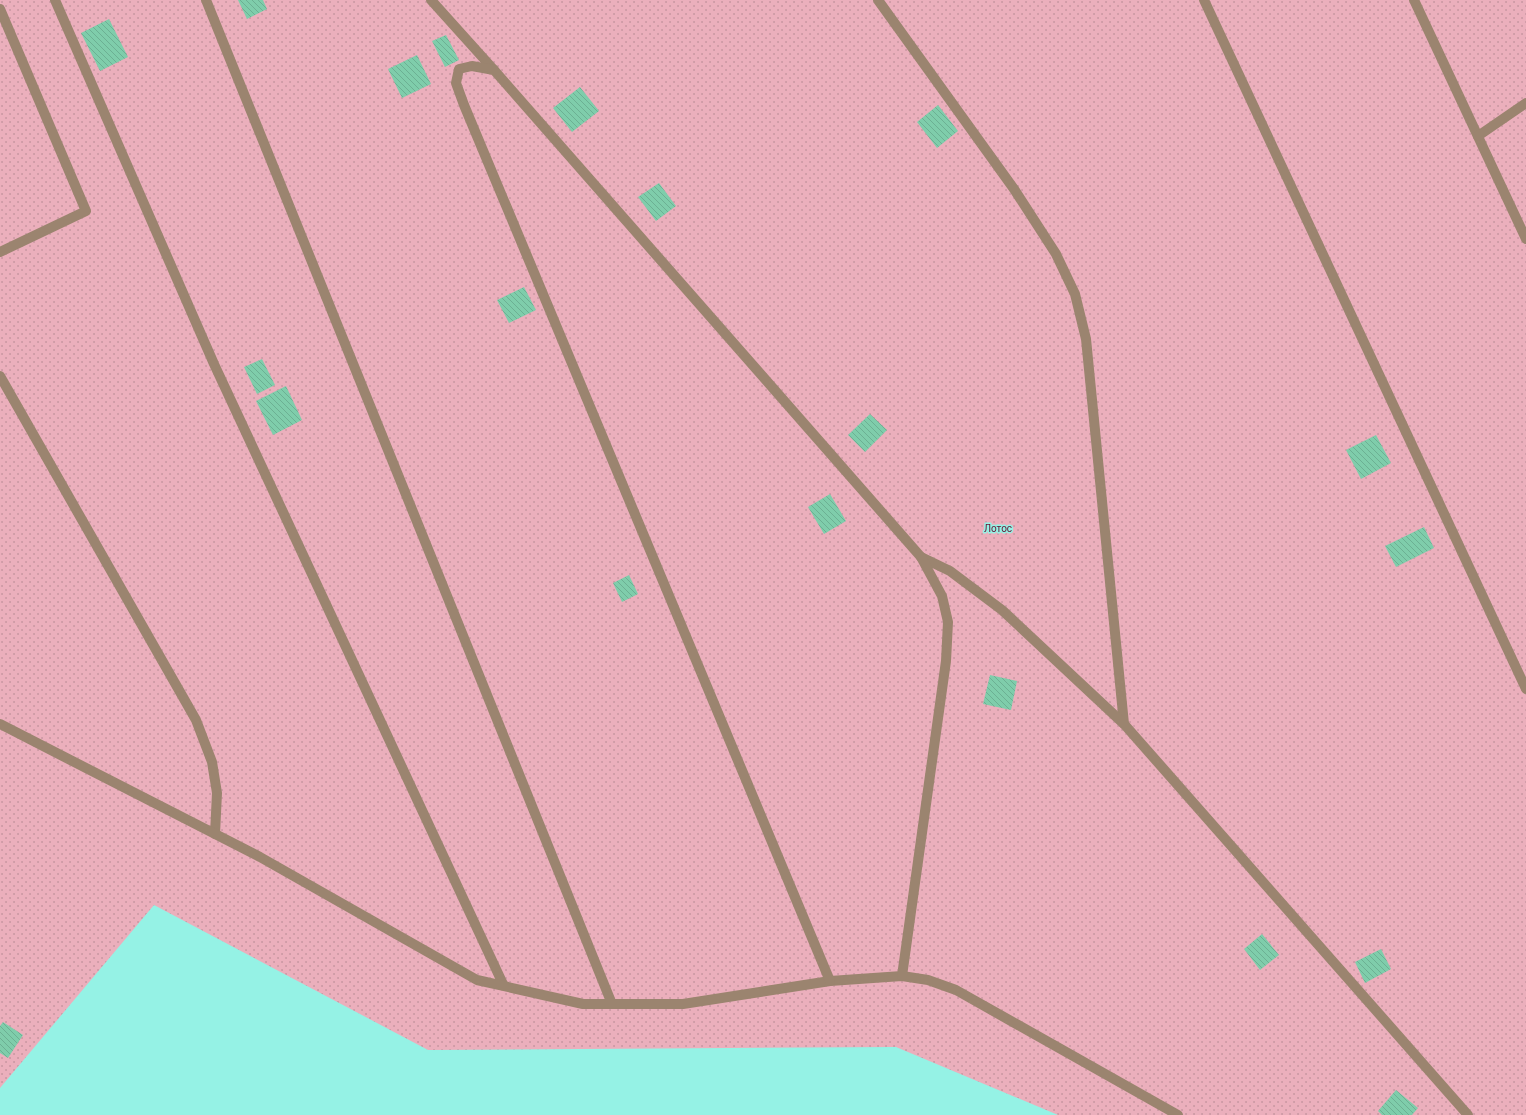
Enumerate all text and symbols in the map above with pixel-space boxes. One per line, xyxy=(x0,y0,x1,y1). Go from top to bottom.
park label: Лотос xyxy=(984,523,1012,534)

